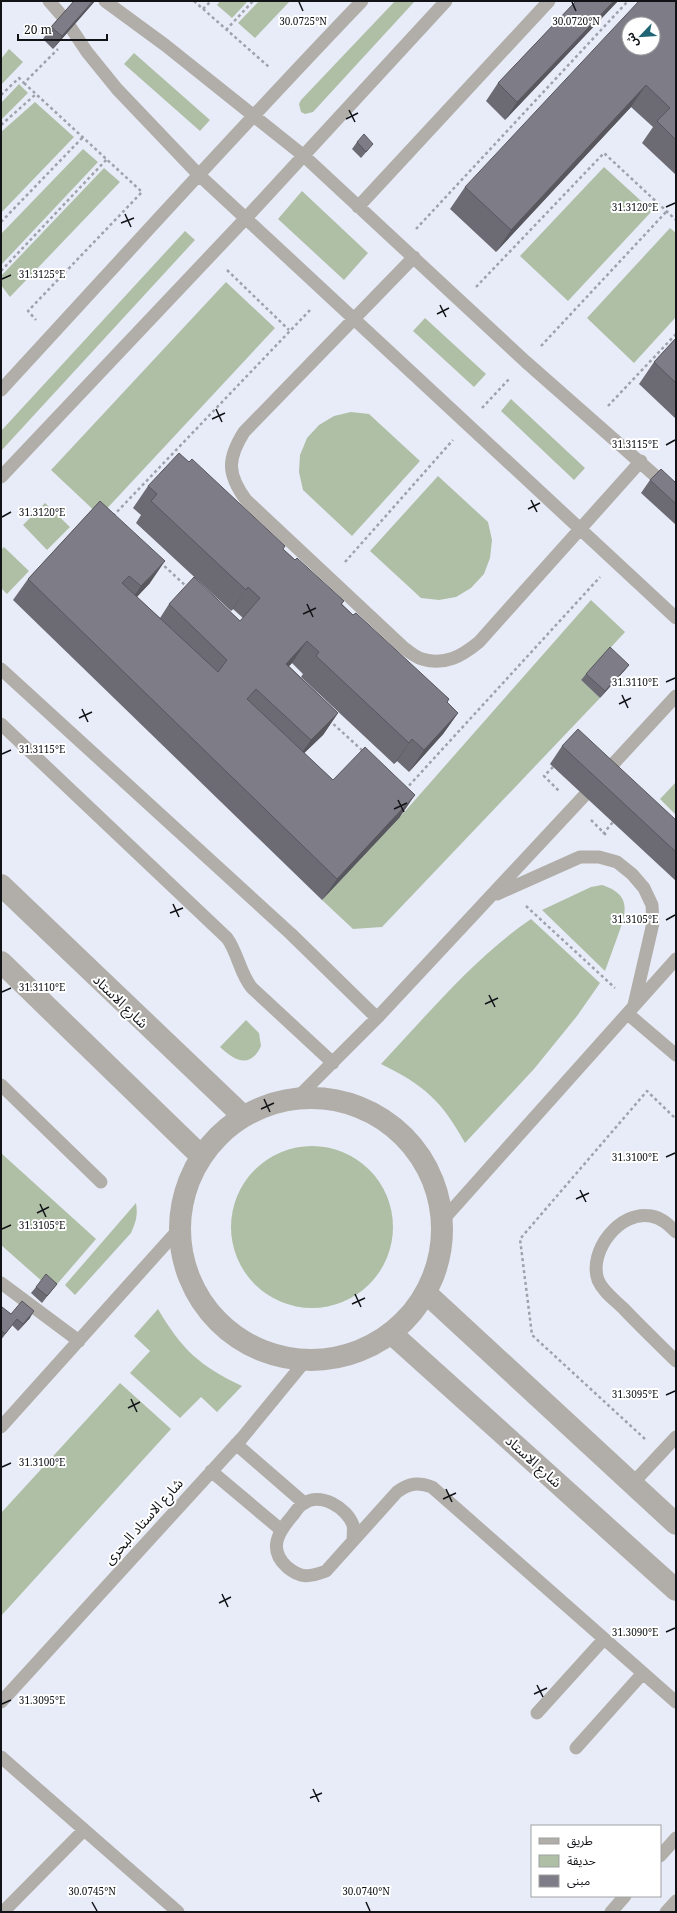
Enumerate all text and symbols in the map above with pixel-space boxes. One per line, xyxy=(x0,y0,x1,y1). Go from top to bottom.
text: 30.0725°N xyxy=(279,14,327,28)
text: 30.0720°N xyxy=(552,14,600,28)
scale bar xyxy=(18,16,107,42)
north arrow xyxy=(621,16,661,56)
text: 20 m xyxy=(24,21,52,38)
text: ش xyxy=(622,30,641,50)
text: 31.3120°E xyxy=(612,200,658,214)
text: 31.3125°E xyxy=(19,267,65,281)
text: 31.3115°E xyxy=(612,437,658,451)
text: 31.3120°E xyxy=(19,505,65,519)
text: 31.3110°E xyxy=(612,675,658,689)
text: 31.3115°E xyxy=(19,742,65,756)
text: 31.3105°E xyxy=(612,912,658,926)
street label: شارع الاستاد xyxy=(88,970,153,1033)
text: 31.3110°E xyxy=(19,980,65,994)
text: 31.3100°E xyxy=(612,1150,658,1164)
text: 31.3105°E xyxy=(19,1218,65,1232)
text: 31.3095°E xyxy=(612,1387,658,1401)
street label: شارع الاستاد xyxy=(501,1431,566,1493)
text: 31.3100°E xyxy=(19,1455,65,1469)
street label: شارع الاستاد البحرى xyxy=(99,1474,188,1570)
text: 31.3090°E xyxy=(612,1625,658,1639)
text: 31.3095°E xyxy=(19,1693,65,1707)
legend xyxy=(531,1825,661,1897)
text: طريق xyxy=(567,1832,593,1849)
text: حديقة xyxy=(567,1852,596,1869)
text: مبنى xyxy=(567,1872,590,1889)
text: 30.0745°N xyxy=(68,1884,116,1898)
text: 30.0740°N xyxy=(342,1884,390,1898)

